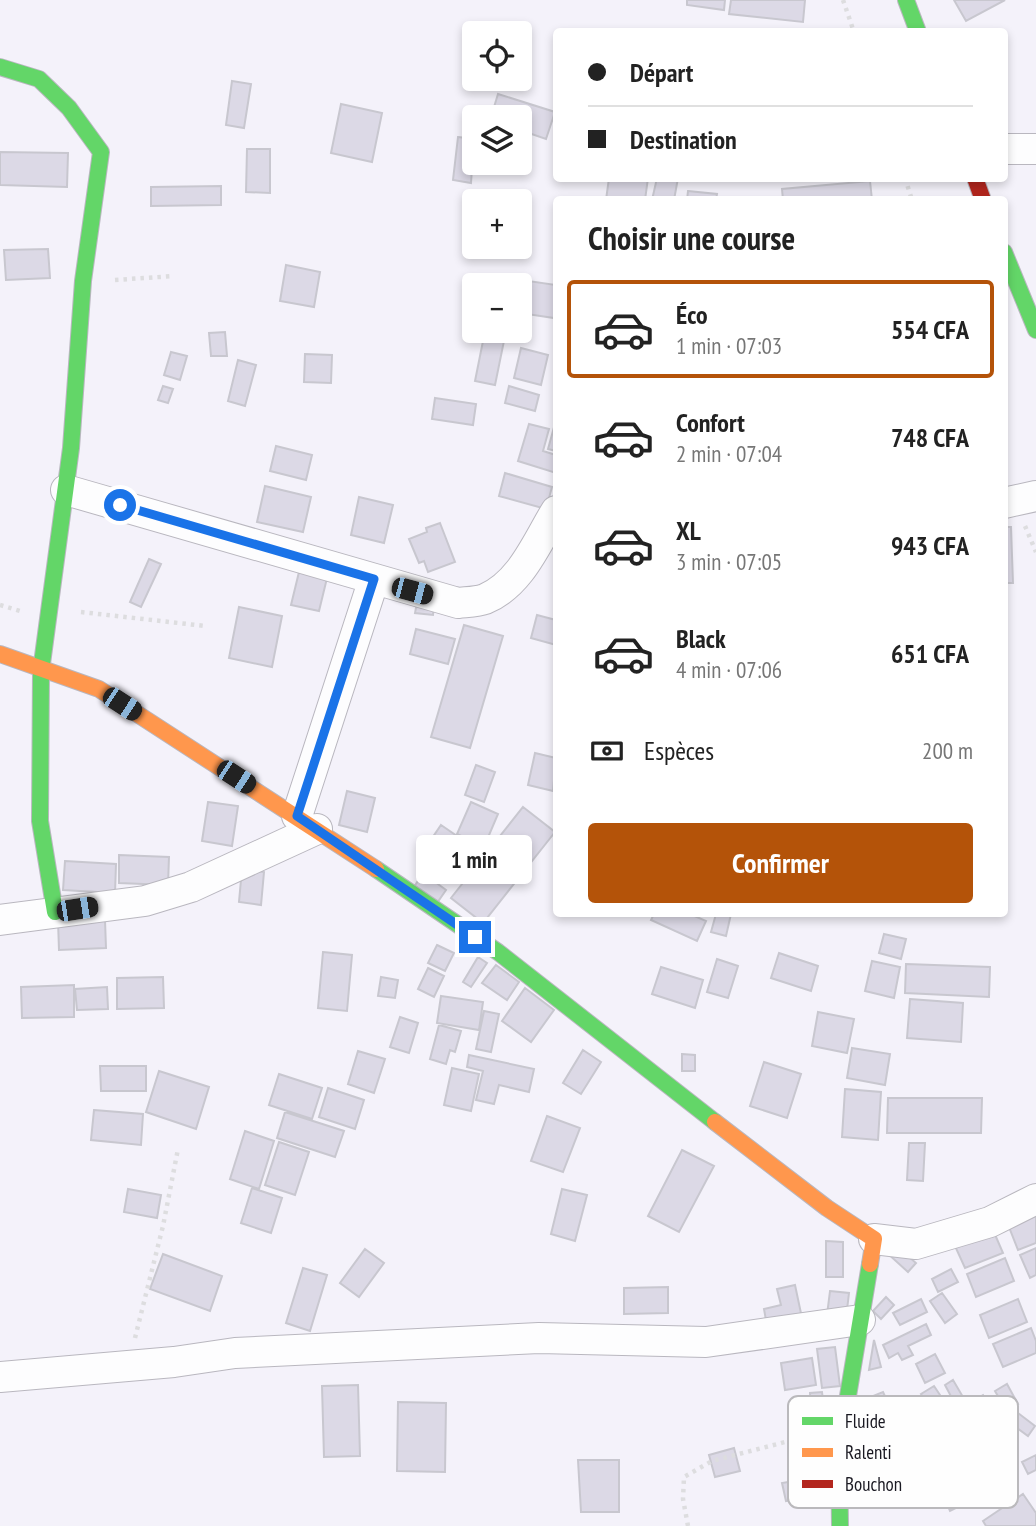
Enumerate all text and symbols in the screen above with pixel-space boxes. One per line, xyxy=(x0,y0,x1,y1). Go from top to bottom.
map controls xyxy=(462,21,532,343)
button: locate xyxy=(462,21,532,91)
text: Départ xyxy=(630,56,693,89)
button: layers xyxy=(462,105,532,175)
text: Destination xyxy=(630,123,737,156)
button: + xyxy=(462,189,532,259)
text: Choisir une course xyxy=(588,217,795,259)
button: − xyxy=(462,273,532,343)
icon: car xyxy=(592,298,655,361)
text: Éco xyxy=(676,298,708,331)
text: 554 CFA xyxy=(891,313,969,346)
text: 1 min · 07:03 xyxy=(676,331,782,360)
icon: car xyxy=(592,406,655,469)
text: Confort xyxy=(676,406,745,439)
text: 748 CFA xyxy=(891,421,969,454)
text: 2 min · 07:04 xyxy=(676,439,782,468)
route start xyxy=(104,489,136,521)
icon: car xyxy=(592,514,655,577)
text: XL xyxy=(676,514,701,547)
text: 943 CFA xyxy=(891,529,969,562)
text: 3 min · 07:05 xyxy=(676,547,782,576)
car xyxy=(389,575,436,607)
icon: car xyxy=(592,622,655,685)
text: Black xyxy=(676,622,726,655)
text: 651 CFA xyxy=(891,637,969,670)
text: 4 min · 07:06 xyxy=(676,655,782,684)
car xyxy=(99,684,146,724)
icon: cash xyxy=(588,732,626,770)
text: Espèces xyxy=(644,734,714,767)
text: 200 m xyxy=(922,736,973,765)
car xyxy=(213,757,260,797)
button: Confirmer xyxy=(588,823,973,903)
callout: 1 min xyxy=(417,836,533,884)
text: 1 min xyxy=(451,845,497,874)
car xyxy=(55,895,100,923)
route end xyxy=(459,921,491,953)
legend xyxy=(788,1396,1018,1508)
text: Fluide xyxy=(845,1409,886,1433)
text: Ralenti xyxy=(845,1440,892,1464)
text: Bouchon xyxy=(845,1472,902,1496)

